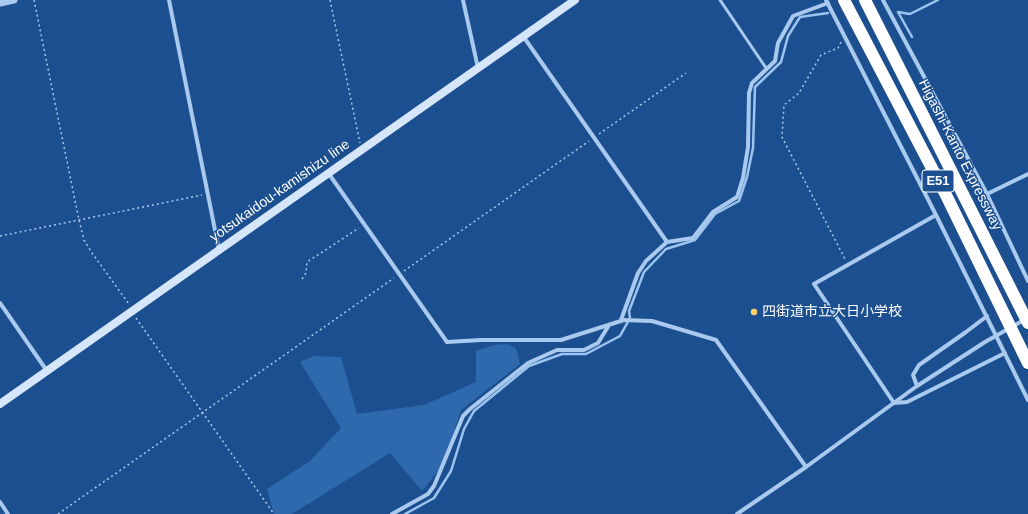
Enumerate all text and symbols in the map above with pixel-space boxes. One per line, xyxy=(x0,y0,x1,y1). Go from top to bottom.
street label: Higashi-Kanto Expressway xyxy=(915,77,1005,233)
street label: yotsukaidou-kamishizu line xyxy=(207,136,353,246)
road number: E51 xyxy=(922,170,954,192)
place label: 四街道市立大日小学校 xyxy=(762,304,902,320)
marker: 四街道市立大日小学校 xyxy=(749,307,759,317)

